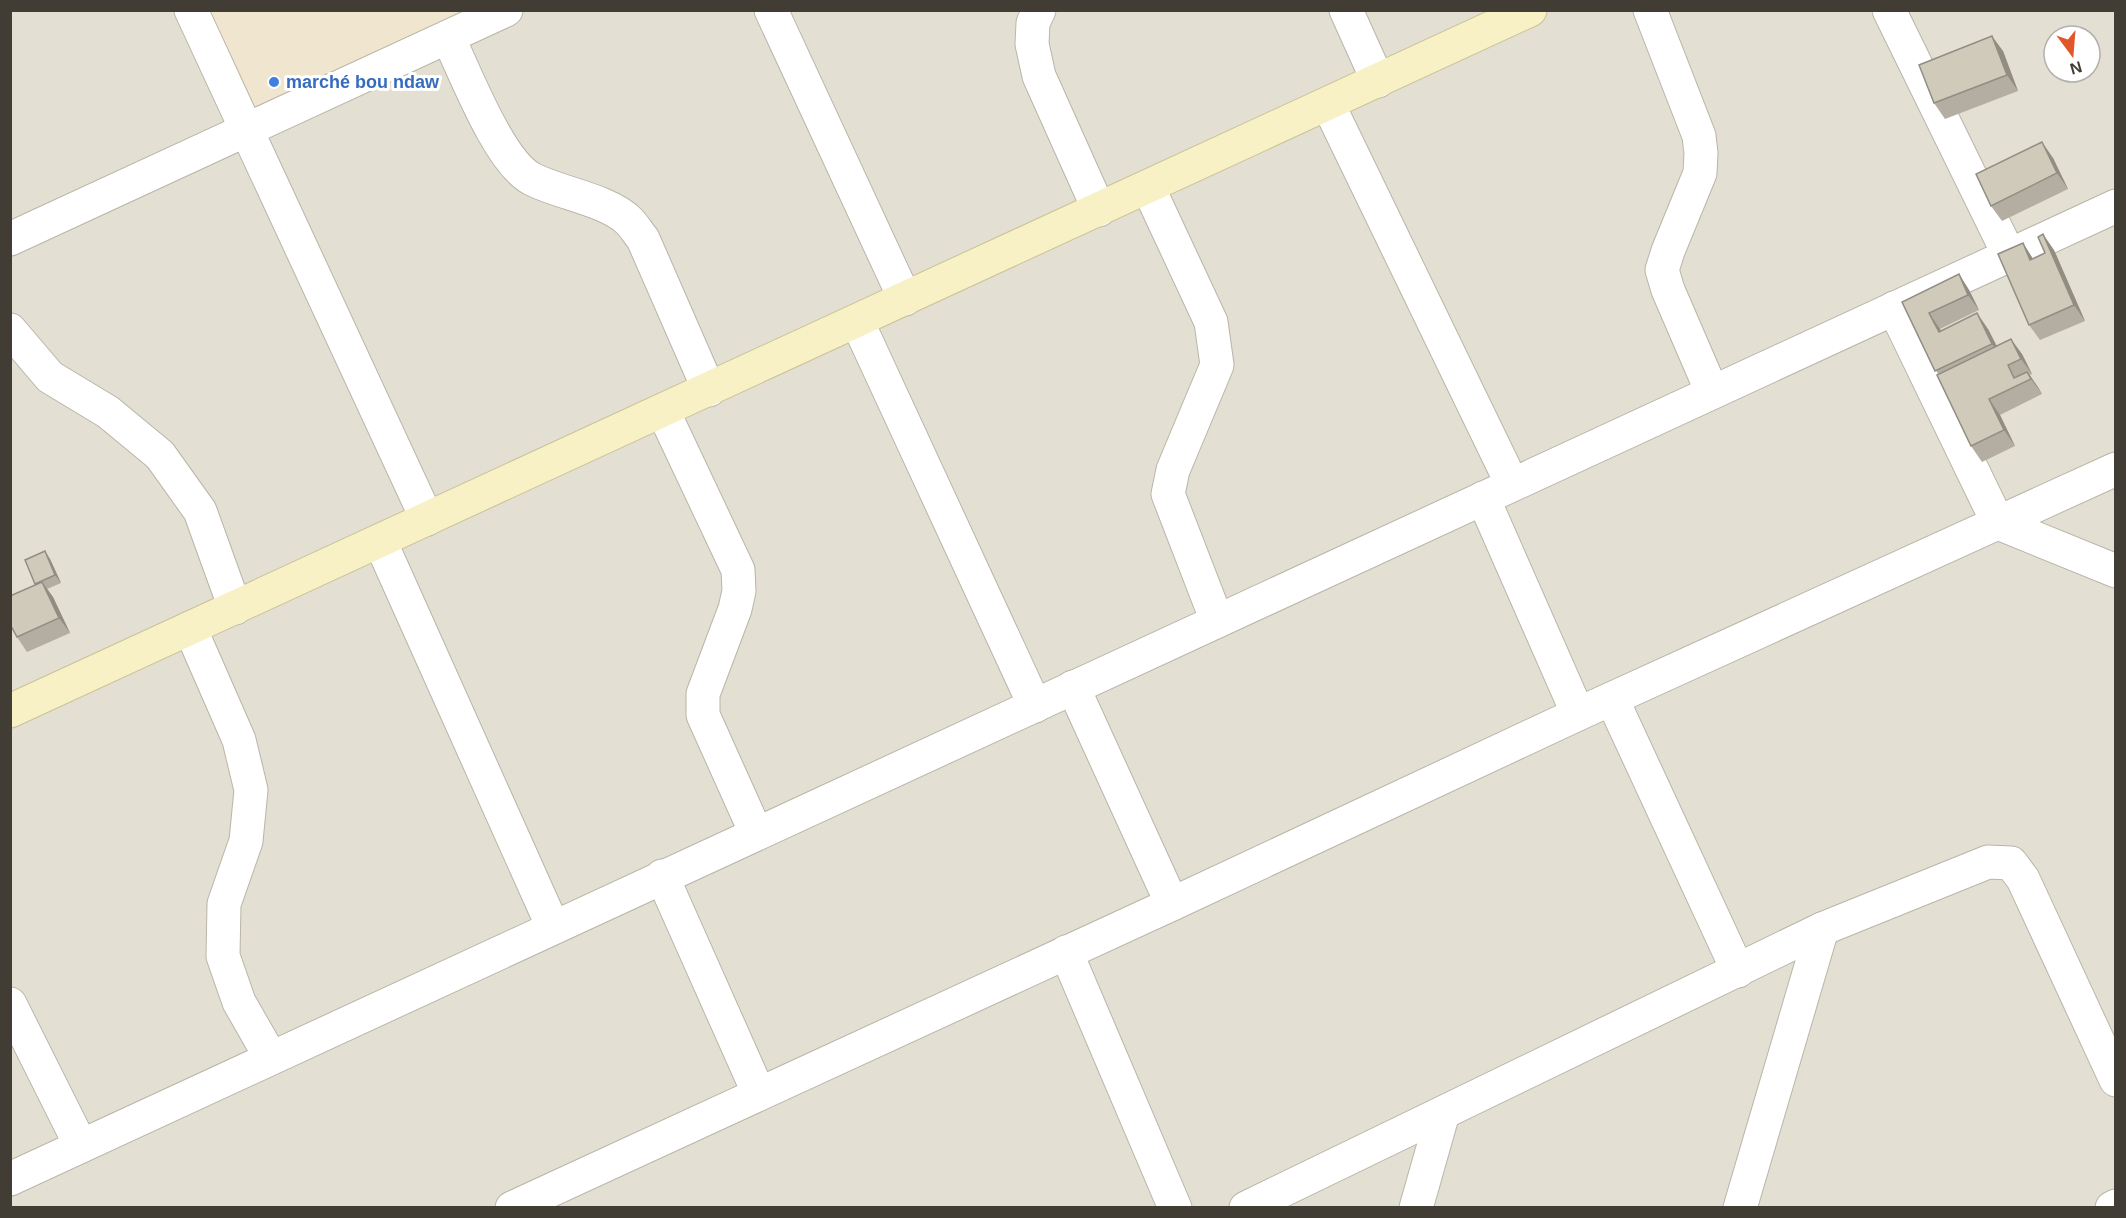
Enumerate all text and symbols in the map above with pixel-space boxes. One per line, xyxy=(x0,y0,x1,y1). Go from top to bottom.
north arrow xyxy=(2042,24,2102,84)
text: N xyxy=(2068,58,2084,78)
place label: marché bou ndaw xyxy=(286,72,440,92)
marker: marché bou ndaw xyxy=(267,75,281,89)

